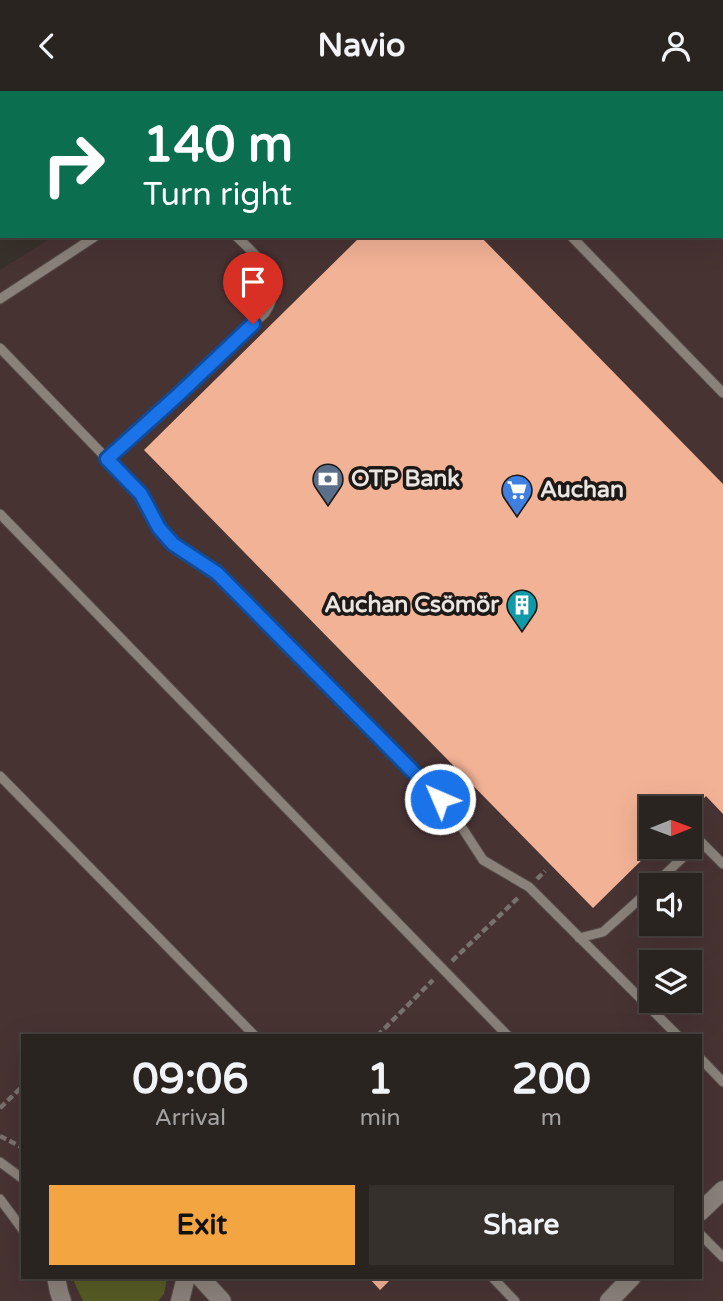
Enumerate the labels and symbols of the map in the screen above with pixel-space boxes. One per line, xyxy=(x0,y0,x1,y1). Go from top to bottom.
pin xyxy=(223,252,283,324)
bank icon: OTP Bank xyxy=(311,462,345,506)
place label: OTP Bank xyxy=(351,465,460,493)
supermarket icon: Auchan xyxy=(500,473,534,517)
place label: Auchan xyxy=(540,476,624,504)
building icon: Auchan Csömör xyxy=(505,588,539,632)
place label: Auchan Csömör xyxy=(324,591,500,619)
position arrow xyxy=(403,762,477,836)
north arrow xyxy=(639,796,702,859)

